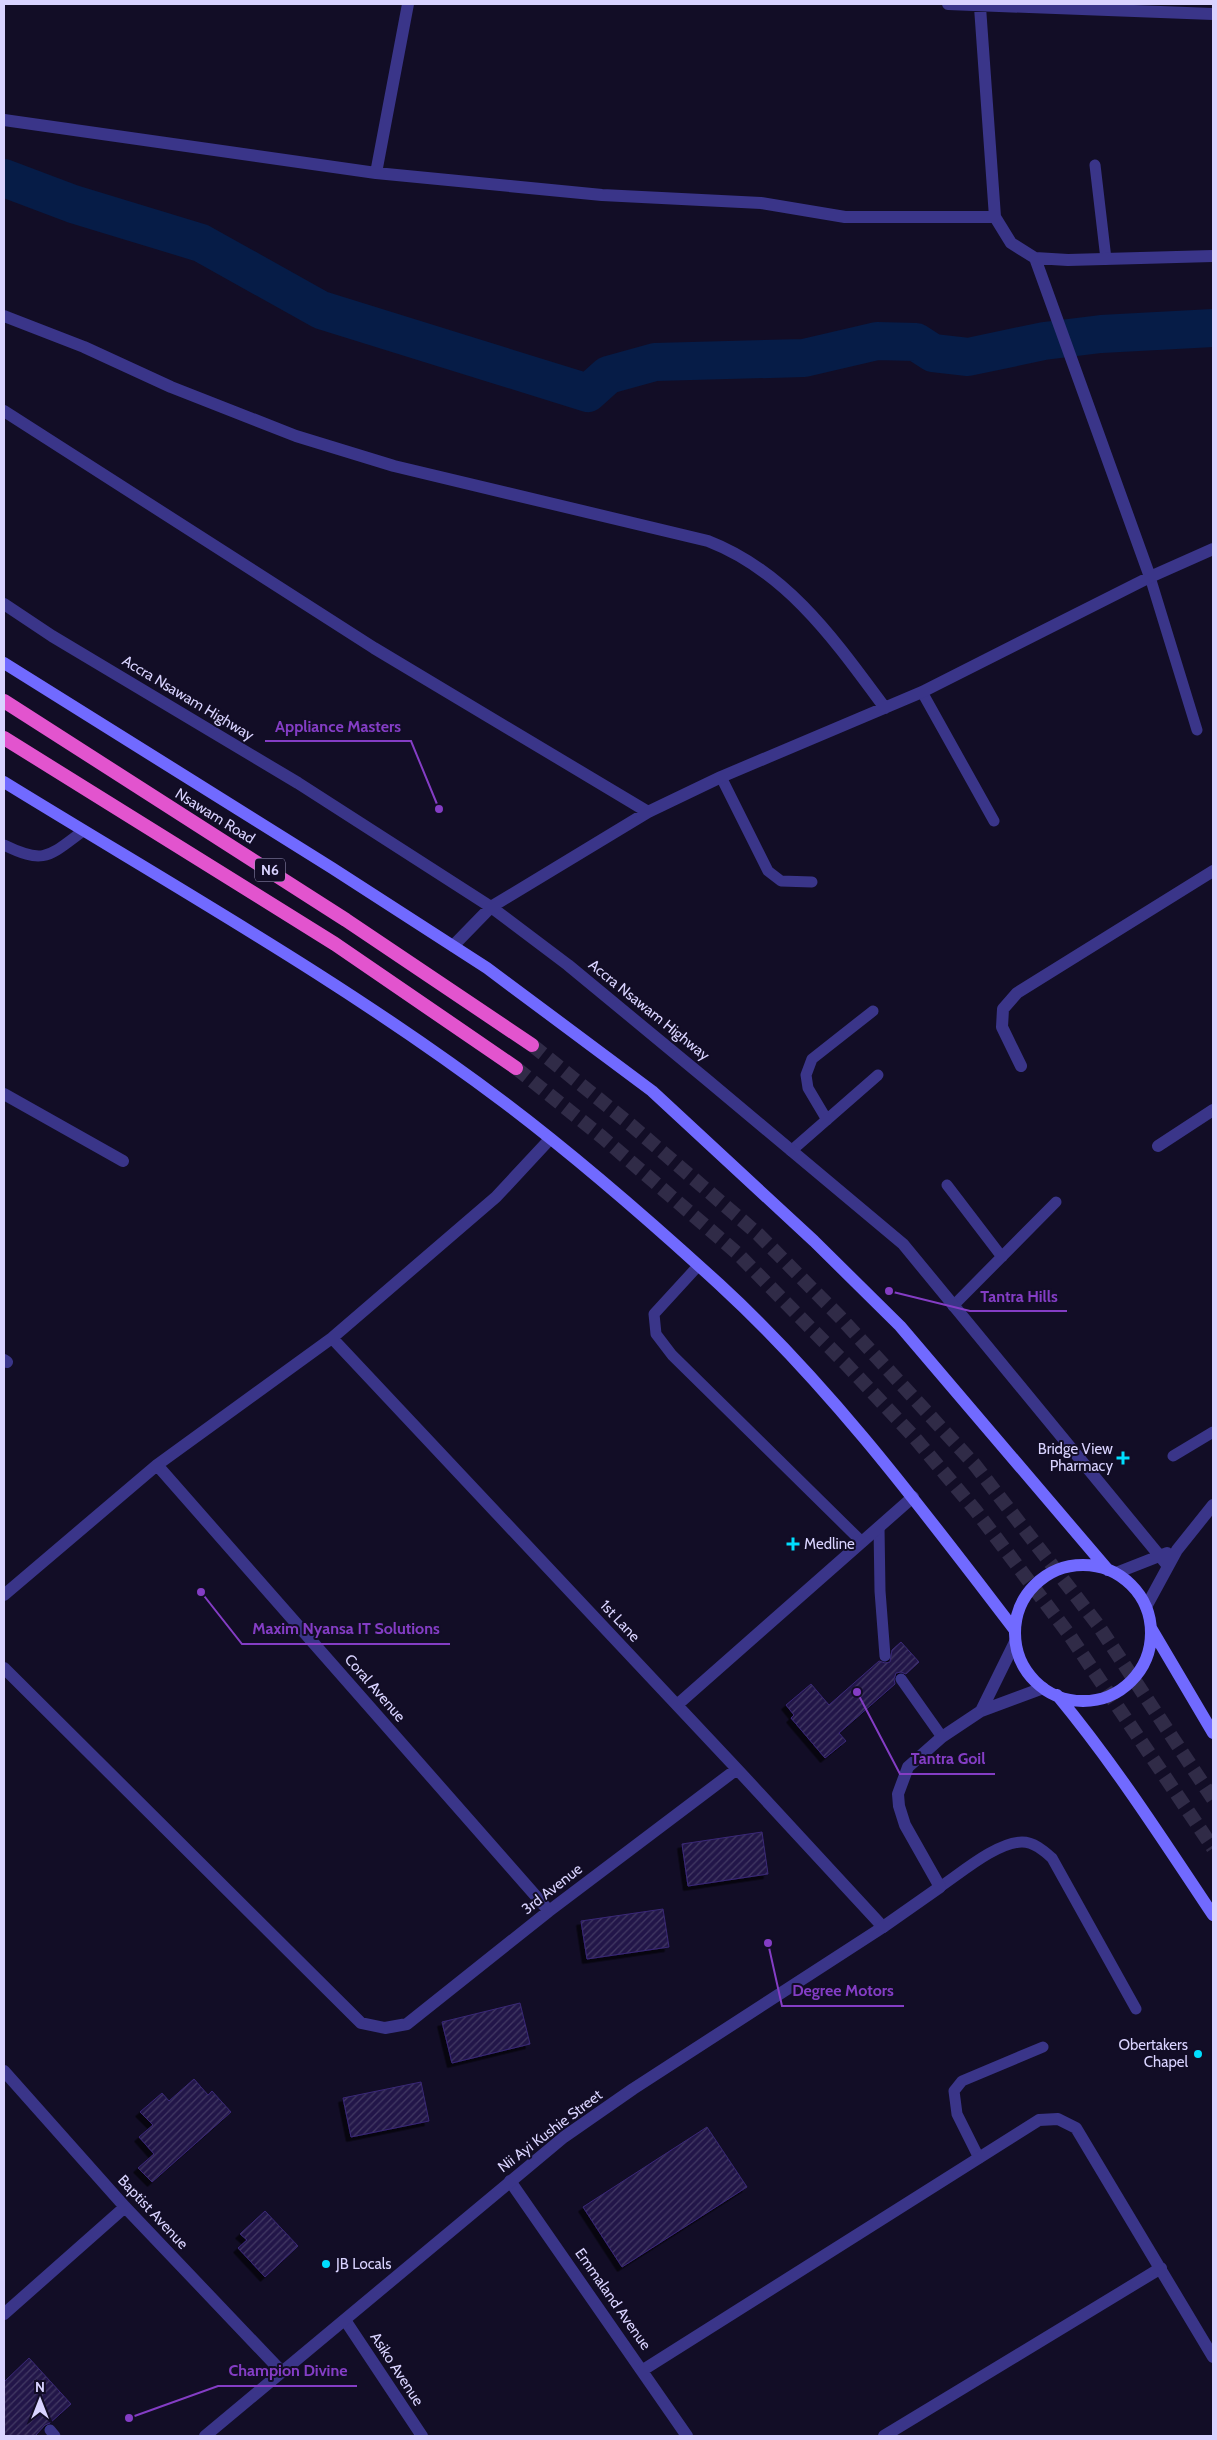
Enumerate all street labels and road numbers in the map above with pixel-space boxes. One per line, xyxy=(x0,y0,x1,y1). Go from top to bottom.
street label: Accra Nsawam Highway xyxy=(119,652,257,745)
street label: Nsawam Road xyxy=(172,784,258,848)
road number: N6 xyxy=(255,858,285,882)
street label: Accra Nsawam Highway xyxy=(585,956,713,1065)
street label: 1st Lane xyxy=(596,1596,644,1646)
street label: Coral Avenue xyxy=(341,1651,409,1726)
street label: 3rd Avenue xyxy=(518,1860,586,1918)
street label: Nii Ayi Kushie Street xyxy=(494,2086,606,2176)
street label: Baptist Avenue xyxy=(114,2171,192,2253)
street label: Emmaland Avenue xyxy=(571,2245,655,2354)
street label: Asiko Avenue xyxy=(367,2329,428,2409)

